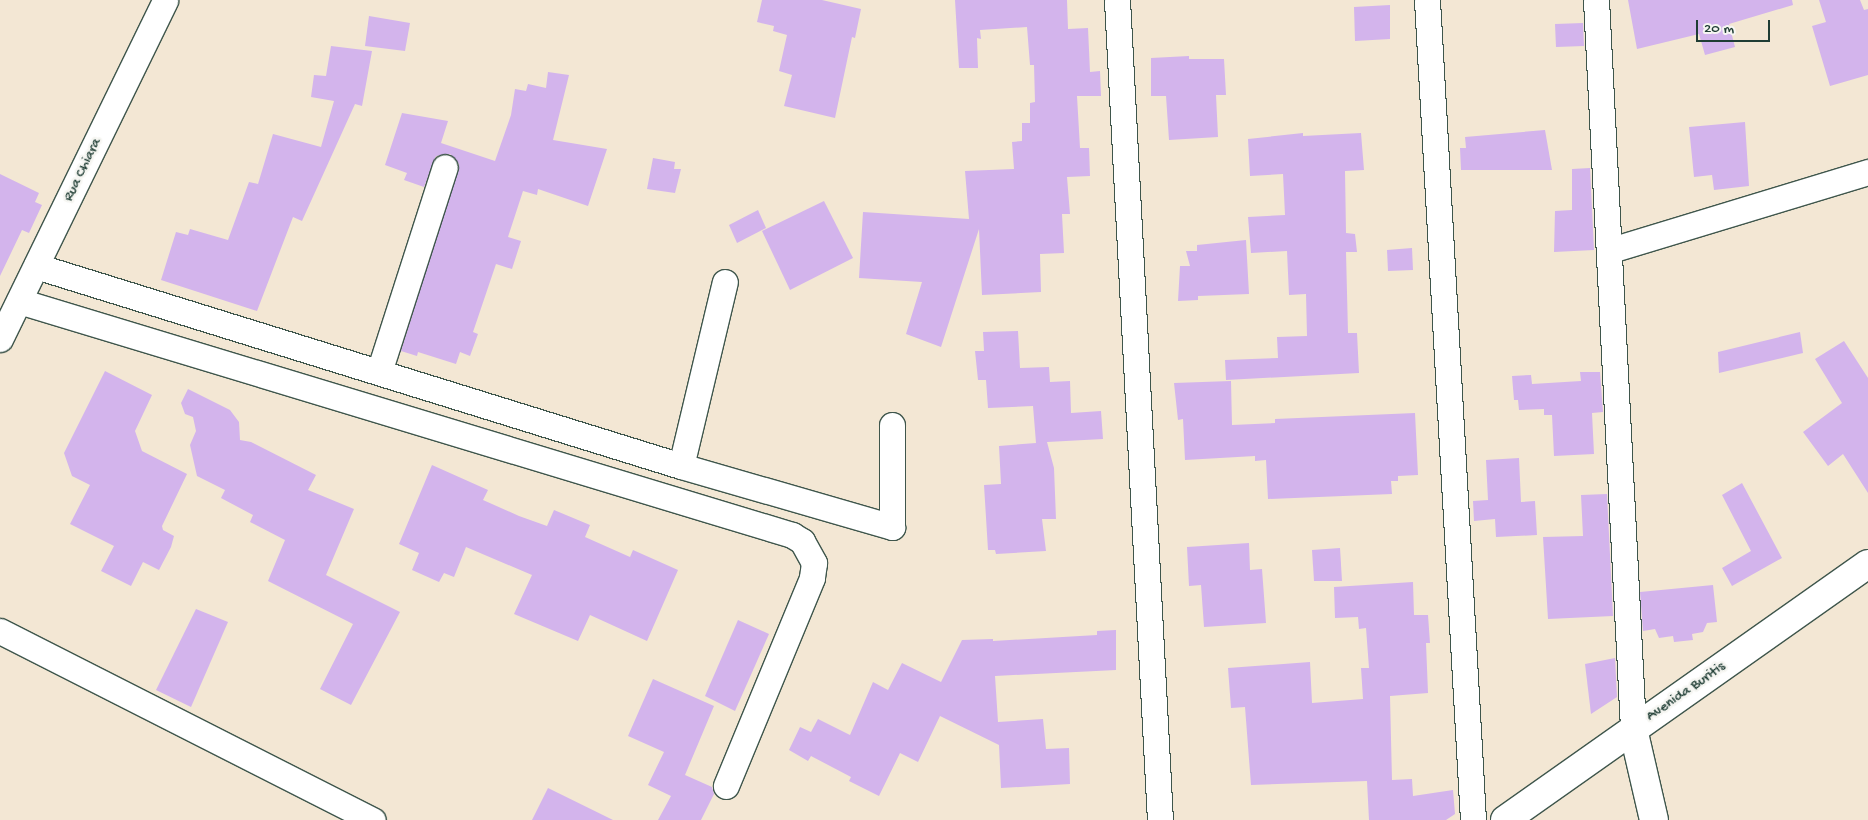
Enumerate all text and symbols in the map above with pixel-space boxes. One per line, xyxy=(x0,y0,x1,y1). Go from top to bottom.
scale bar xyxy=(1698,10,1772,42)
text: 20 m xyxy=(1704,20,1734,38)
street label: Rua Chiara xyxy=(60,135,106,205)
street label: Avenida Buritis xyxy=(1643,658,1729,726)

